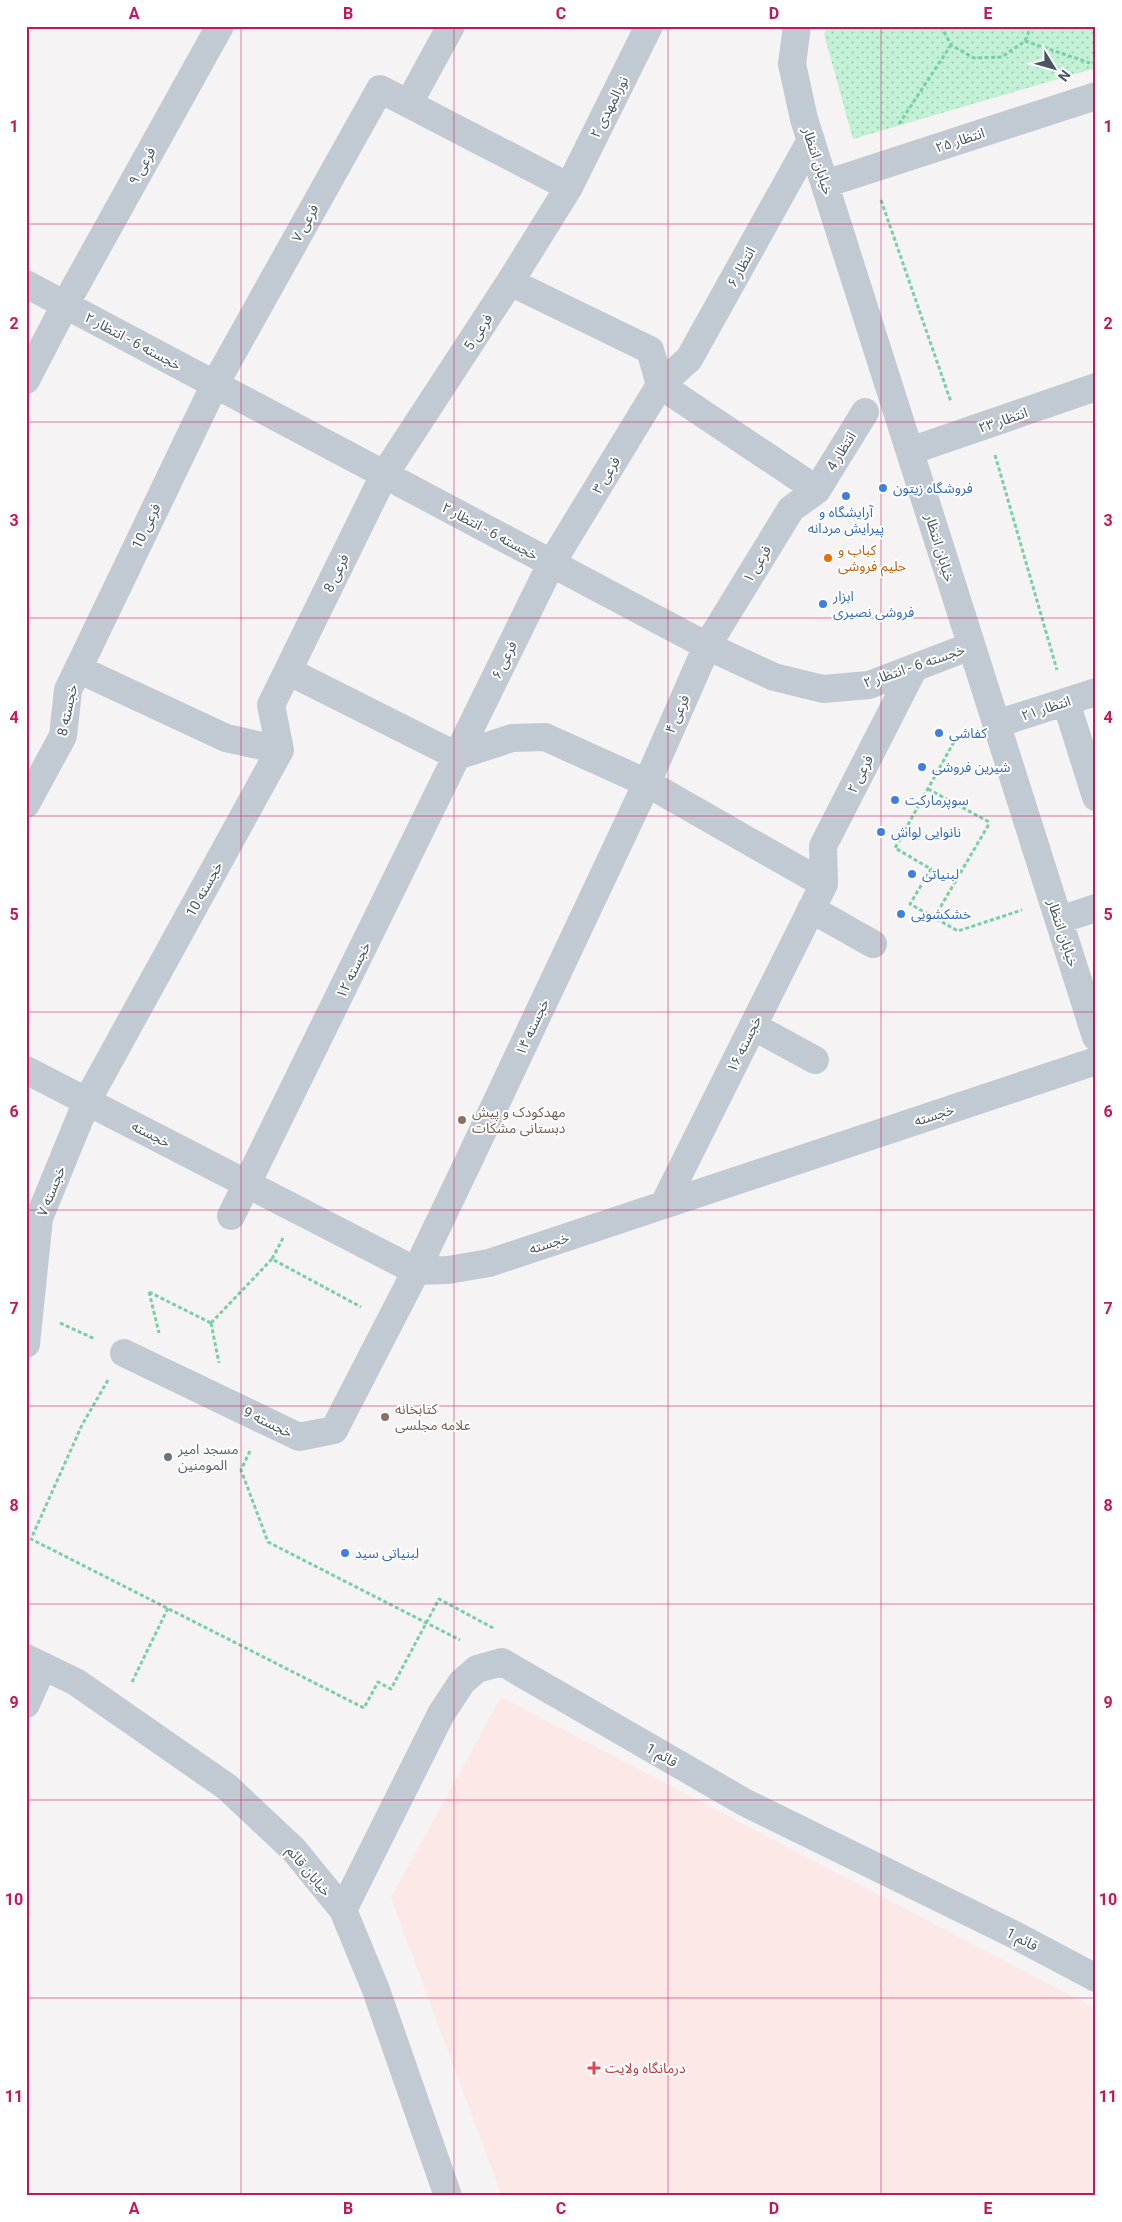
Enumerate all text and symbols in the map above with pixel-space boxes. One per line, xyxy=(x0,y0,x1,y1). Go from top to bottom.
text: A xyxy=(129,4,140,23)
text: B xyxy=(343,4,353,23)
text: C xyxy=(556,4,566,23)
text: D xyxy=(769,4,779,23)
text: E xyxy=(984,4,993,23)
north arrow xyxy=(1030,42,1080,92)
text: N xyxy=(1055,67,1074,85)
street label: نورالمهدی ۲ xyxy=(587,73,632,141)
text: 1 xyxy=(9,117,19,136)
text: 1 xyxy=(1103,117,1113,136)
street label: خیابان انتظار xyxy=(798,124,836,197)
street label: انتظار ۲۵ xyxy=(933,125,987,156)
street label: فرعی ۹ xyxy=(125,144,160,188)
street label: فرعی ۷ xyxy=(288,201,323,245)
street label: انتظار ۶ xyxy=(724,244,759,290)
street label: خجسته 6 - انتظار ۲ xyxy=(82,309,184,374)
street label: فرعی 5 xyxy=(460,311,496,354)
text: 2 xyxy=(9,314,19,333)
text: 2 xyxy=(1103,314,1113,333)
street label: انتظار ۲۳ xyxy=(976,404,1030,437)
street label: انتظار 4 xyxy=(823,429,860,474)
street label: فرعی ۳ xyxy=(589,454,624,497)
place label: فروشگاه زیتون xyxy=(893,480,973,497)
marker: فروشگاه زیتون xyxy=(877,482,889,494)
marker: آرایشگاه و پیرایش مردانه xyxy=(840,490,852,502)
street label: خجسته 6 - انتظار ۲ xyxy=(439,499,541,564)
street label: فرعی 10 xyxy=(128,501,165,552)
place label: آرایشگاه و پیرایش مردانه xyxy=(808,504,884,538)
text: 3 xyxy=(9,511,19,530)
street label: خیابان انتظار xyxy=(921,511,958,584)
text: 3 xyxy=(1103,511,1113,530)
place label: کباب و حلیم فروشی xyxy=(838,542,906,577)
street label: فرعی ۱ xyxy=(740,543,775,586)
street label: فرعی 8 xyxy=(320,551,353,595)
marker: کباب و حلیم فروشی xyxy=(822,552,834,564)
place label: ابزار فروشی نصیری xyxy=(832,588,914,621)
marker: ابزار فروشی نصیری xyxy=(817,598,829,610)
street label: فرعی ۶ xyxy=(488,638,521,682)
street label: خجسته 6 - انتظار ۲ xyxy=(861,641,967,692)
street label: خجسته 8 xyxy=(54,683,80,737)
street label: فرعی ۴ xyxy=(661,692,693,736)
street label: انتظار ۲۱ xyxy=(1019,693,1073,724)
text: 4 xyxy=(9,708,19,727)
text: 4 xyxy=(1103,708,1113,727)
place label: کفاشی xyxy=(949,725,987,742)
marker: کفاشی xyxy=(933,727,945,739)
street label: فرعی ۲ xyxy=(844,752,877,796)
place label: شیرین فروشی xyxy=(932,759,1011,776)
marker: شیرین فروشی xyxy=(916,761,928,773)
place label: سوپرمارکت xyxy=(905,792,969,810)
marker: سوپرمارکت xyxy=(889,794,901,806)
place label: نانوایی لواش xyxy=(891,824,961,841)
marker: نانوایی لواش xyxy=(875,826,887,838)
street label: خجسته 10 xyxy=(182,859,226,919)
place label: لبنیاتی xyxy=(922,866,959,883)
marker: لبنیاتی xyxy=(906,868,918,880)
street label: خیابان انتظار xyxy=(1043,896,1081,969)
text: 5 xyxy=(9,905,19,924)
text: 5 xyxy=(1103,905,1113,924)
place label: خشکشویی xyxy=(911,906,971,923)
marker: خشکشویی xyxy=(895,908,907,920)
street label: خجسته ۱۲ xyxy=(333,939,373,1001)
street label: خجسته ۱۴ xyxy=(512,996,552,1058)
street label: خجسته ۱۶ xyxy=(724,1013,764,1075)
street label: خجسته xyxy=(912,1101,956,1129)
text: 6 xyxy=(9,1102,19,1121)
text: 6 xyxy=(1103,1102,1113,1121)
place label: مهدکودک و پیش دبستانی مشکات xyxy=(472,1104,566,1137)
marker: مهدکودک و پیش دبستانی مشکات xyxy=(456,1114,468,1126)
street label: خجسته xyxy=(129,1118,173,1150)
street label: خجسته ۷ xyxy=(34,1164,68,1218)
street label: خجسته xyxy=(527,1229,571,1257)
text: 7 xyxy=(9,1299,19,1318)
text: 7 xyxy=(1103,1299,1113,1318)
place label: کتابخانه علامه مجلسی xyxy=(395,1401,471,1434)
street label: خجسته 9 xyxy=(241,1403,295,1441)
marker: کتابخانه علامه مجلسی xyxy=(379,1411,391,1423)
place label: مسجد امیر المومنین xyxy=(177,1441,239,1474)
marker: مسجد امیر المومنین xyxy=(162,1451,174,1463)
text: 8 xyxy=(9,1496,19,1515)
text: 8 xyxy=(1103,1496,1113,1515)
place label: لبنیاتی سید xyxy=(355,1545,419,1562)
marker: لبنیاتی سید xyxy=(339,1547,351,1559)
text: 9 xyxy=(9,1693,19,1712)
text: 9 xyxy=(1103,1693,1113,1712)
street label: قائم 1 xyxy=(642,1740,680,1773)
street label: خیابان قائم xyxy=(281,1843,335,1901)
text: 10 xyxy=(5,1890,23,1909)
text: 10 xyxy=(1099,1890,1117,1909)
street label: قائم 1 xyxy=(1002,1924,1040,1956)
place label: درمانگاه ولایت xyxy=(605,2060,686,2077)
marker: درمانگاه ولایت xyxy=(587,2061,601,2075)
text: 11 xyxy=(5,2087,23,2106)
text: 11 xyxy=(1099,2087,1117,2106)
text: A xyxy=(129,2199,140,2218)
text: B xyxy=(343,2199,353,2218)
text: C xyxy=(556,2199,566,2218)
text: D xyxy=(769,2199,779,2218)
text: E xyxy=(984,2199,993,2218)

